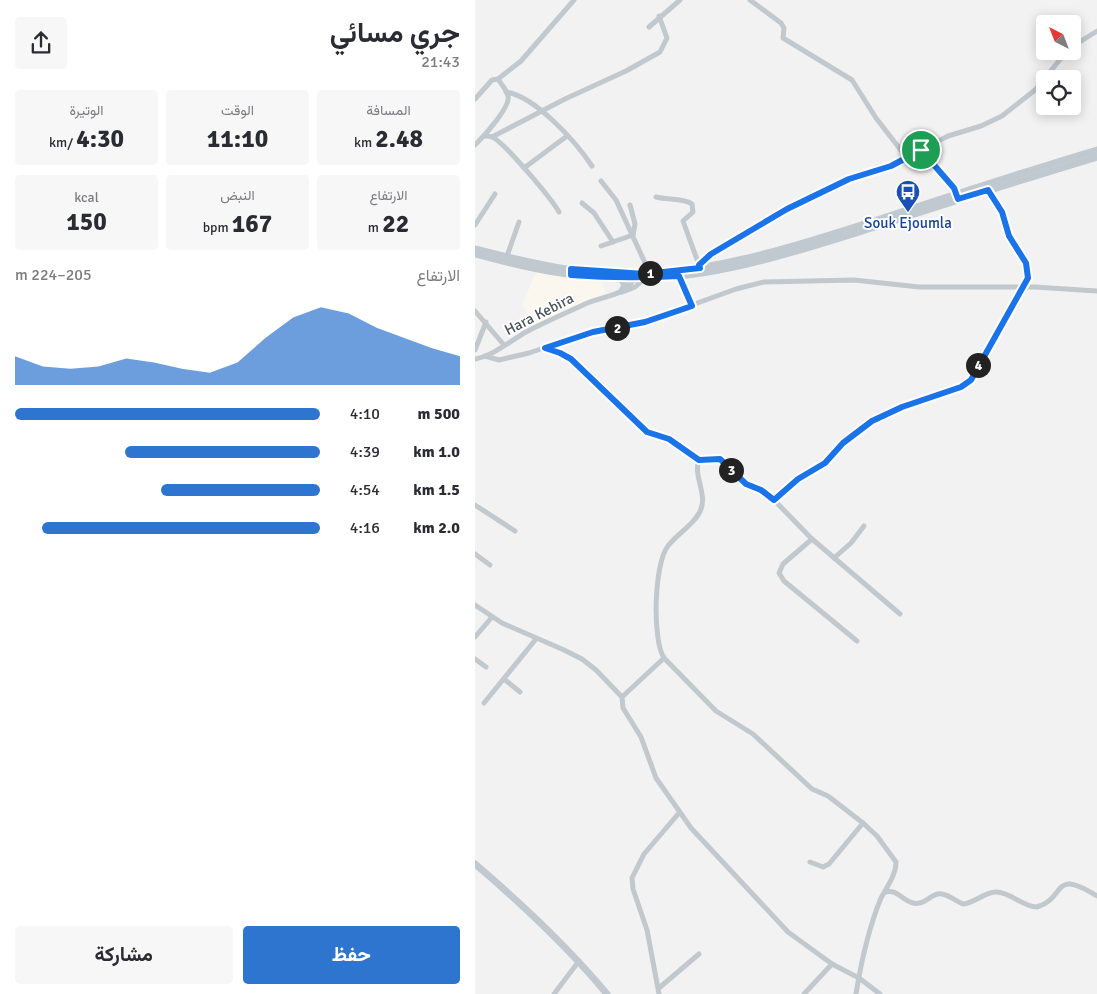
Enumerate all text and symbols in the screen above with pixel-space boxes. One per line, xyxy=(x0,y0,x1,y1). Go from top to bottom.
north arrow xyxy=(1036,15,1081,60)
map controls xyxy=(1036,15,1081,115)
text: جري مسائي xyxy=(330,16,460,50)
button: share xyxy=(15,17,67,69)
text: 21:43 xyxy=(421,52,460,72)
button: locate xyxy=(1036,70,1081,115)
text: الوتيرة xyxy=(69,102,104,119)
text: الوقت xyxy=(221,102,254,119)
text: المسافة xyxy=(366,102,411,119)
text: 4:30 xyxy=(76,123,124,154)
text: 11:10 xyxy=(207,123,268,154)
text: 2.48 xyxy=(375,123,423,154)
pin xyxy=(900,129,942,171)
text: /km xyxy=(49,134,76,151)
text: km xyxy=(354,134,375,151)
icon: arrive xyxy=(907,136,935,164)
bus stop icon: Souk Ejoumla xyxy=(895,179,921,213)
text: النبض xyxy=(220,187,255,204)
text: الارتفاع xyxy=(370,187,408,204)
text: kcal xyxy=(74,189,99,206)
text: 150 xyxy=(66,206,107,237)
text: 167 xyxy=(232,208,272,239)
text: 22 xyxy=(382,208,409,239)
place label: Souk Ejoumla xyxy=(864,214,952,232)
text: bpm xyxy=(203,219,232,236)
text: m xyxy=(368,219,382,236)
pin: 1 xyxy=(637,260,663,286)
text: 205–224 m xyxy=(15,265,92,285)
text: 1 xyxy=(647,265,654,282)
text: الارتفاع xyxy=(417,266,460,286)
street label: Hara Kebira xyxy=(501,289,577,339)
pin: 2 xyxy=(605,316,629,340)
text: 2 xyxy=(614,320,621,337)
pin: 4 xyxy=(965,352,991,378)
text: 4 xyxy=(975,357,982,374)
text: 4:10 xyxy=(350,404,380,424)
text: 500 m xyxy=(418,404,460,424)
text: 4:39 xyxy=(350,442,380,462)
text: 1.0 km xyxy=(413,442,460,462)
pin: 3 xyxy=(719,458,743,482)
text: 3 xyxy=(728,462,735,479)
text: 4:54 xyxy=(350,480,380,500)
text: 1.5 km xyxy=(413,480,460,500)
text: 4:16 xyxy=(350,518,380,538)
text: 2.0 km xyxy=(413,518,460,538)
button: مشاركة xyxy=(15,926,233,984)
button: حفظ xyxy=(243,926,460,984)

